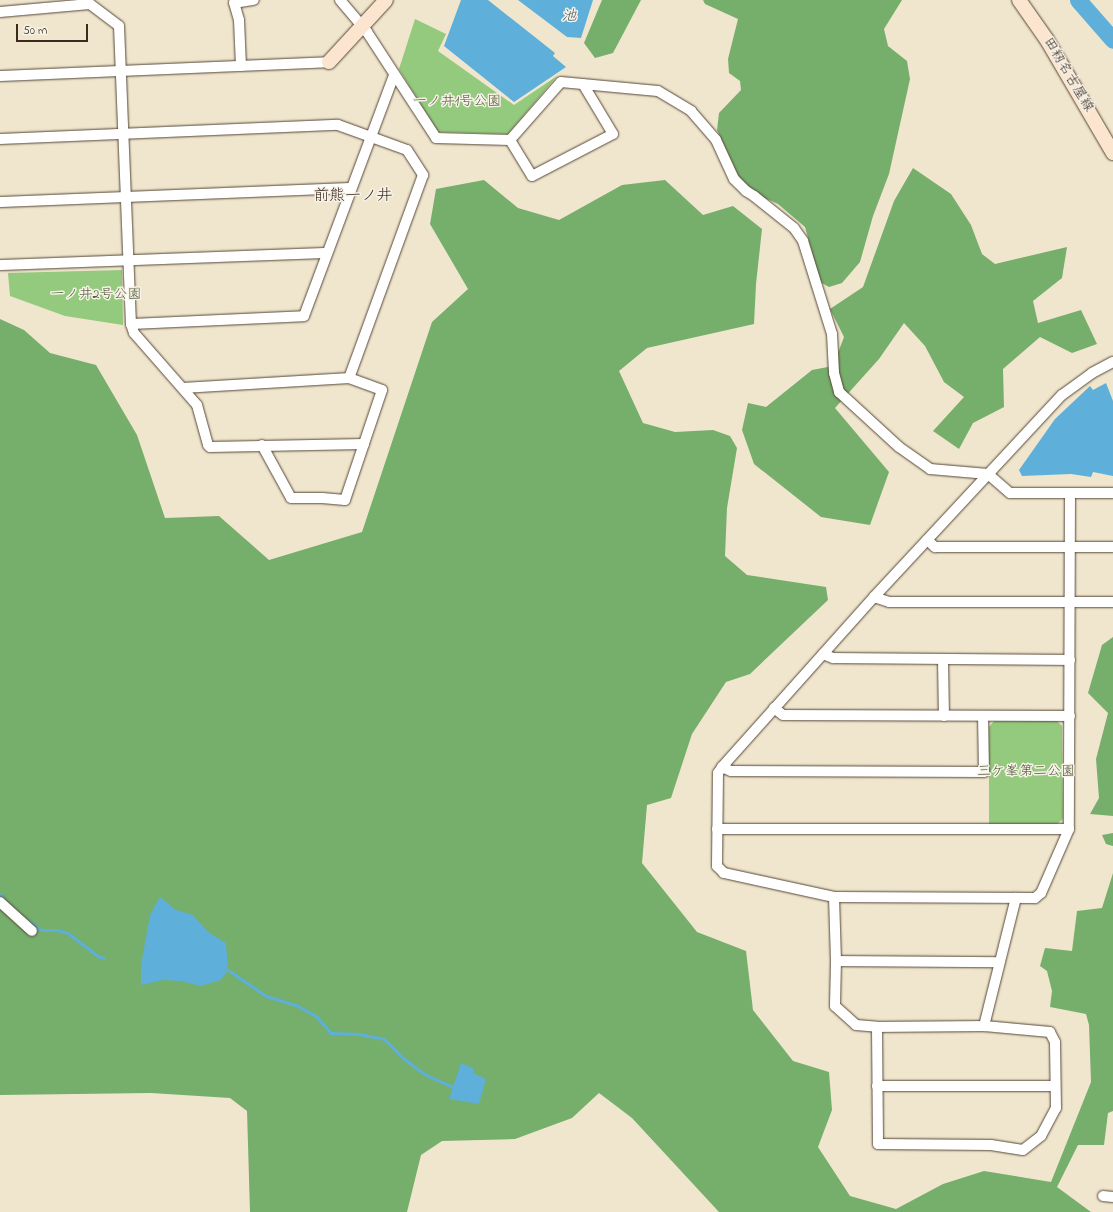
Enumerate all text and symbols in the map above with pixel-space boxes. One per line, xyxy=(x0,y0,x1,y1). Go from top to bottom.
water label: 池 xyxy=(562,8,576,26)
scale bar xyxy=(18,16,90,42)
text: 50 m xyxy=(23,22,47,40)
street label: 田籾名古屋線 xyxy=(1039,35,1097,115)
park label: 一ノ井1号公園 xyxy=(413,94,501,110)
district label: 前熊一ノ井 xyxy=(313,186,393,206)
park label: 一ノ井2号公園 xyxy=(51,287,141,303)
park label: 三ケ峯第二公園 xyxy=(977,764,1075,780)

